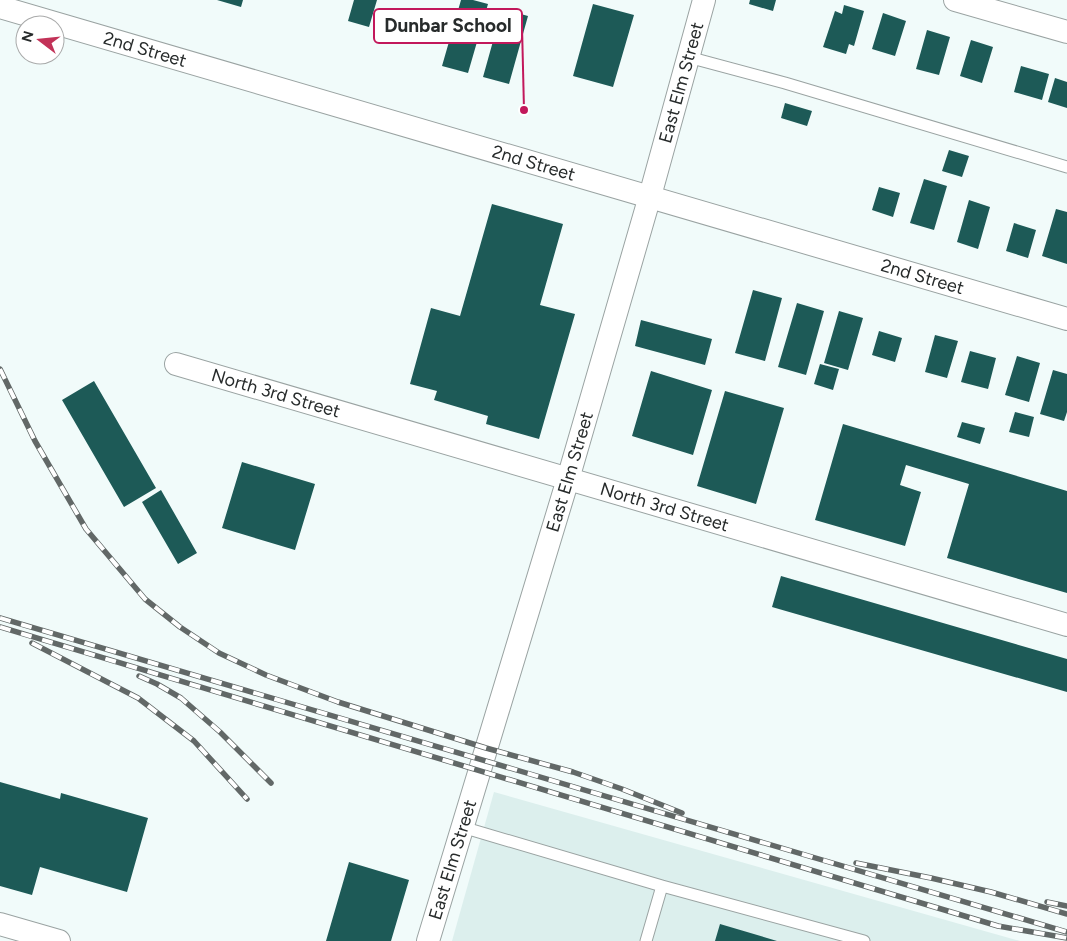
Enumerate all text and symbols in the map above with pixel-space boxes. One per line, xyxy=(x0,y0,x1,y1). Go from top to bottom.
callout: Dunbar School xyxy=(374,9,522,43)
text: Dunbar School xyxy=(384,14,512,37)
north arrow xyxy=(15,15,65,65)
street label: East Elm Street xyxy=(654,20,708,145)
street label: 2nd Street xyxy=(101,27,189,72)
text: N xyxy=(18,29,38,44)
street label: 2nd Street xyxy=(490,140,578,186)
street label: 2nd Street xyxy=(878,254,967,299)
street label: North 3rd Street xyxy=(209,364,343,423)
street label: East Elm Street xyxy=(542,409,598,535)
street label: North 3rd Street xyxy=(597,478,732,536)
street label: East Elm Street xyxy=(424,797,481,922)

